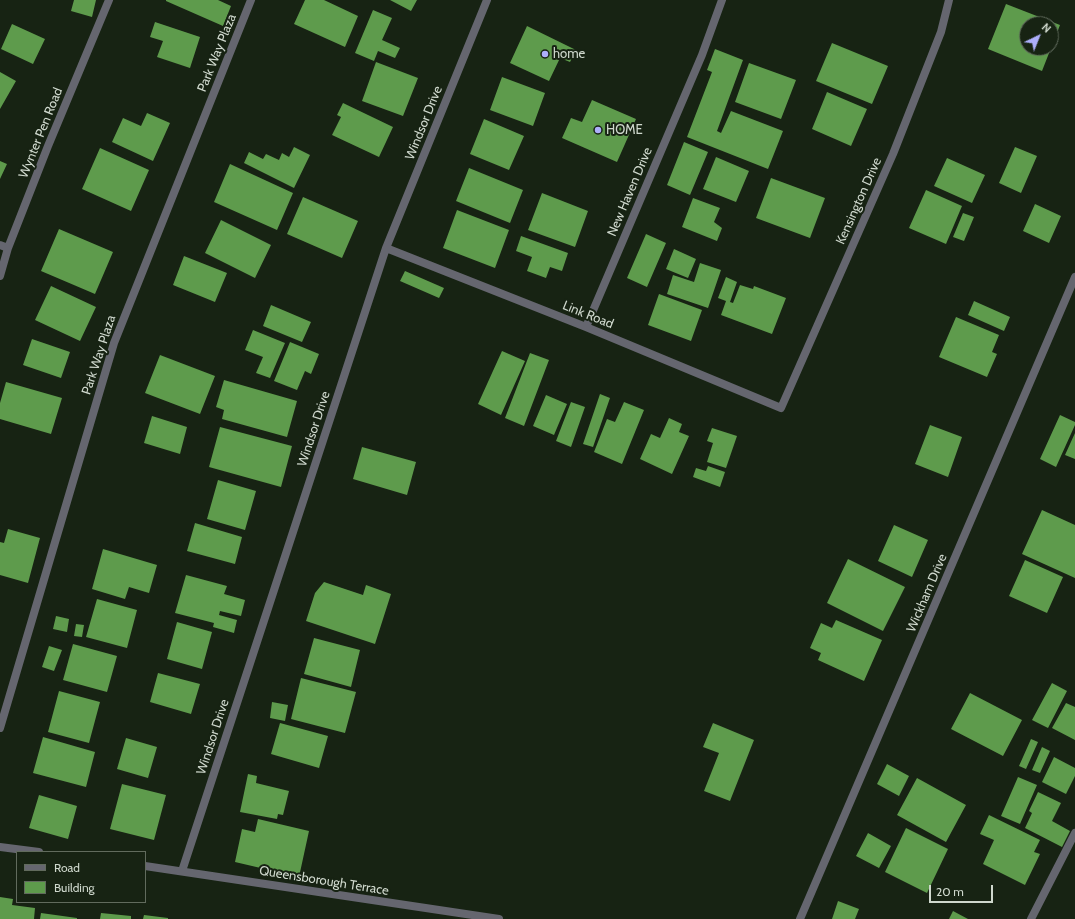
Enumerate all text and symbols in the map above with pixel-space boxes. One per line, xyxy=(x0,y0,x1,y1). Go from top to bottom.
street label: Park Way Plaza xyxy=(194,12,240,94)
north arrow xyxy=(1019,16,1059,56)
text: N xyxy=(1039,20,1054,36)
place label: home xyxy=(553,46,585,62)
marker: home xyxy=(540,49,550,59)
street label: Windsor Drive xyxy=(402,84,446,162)
street label: Wynter Pen Road xyxy=(16,85,66,181)
place label: HOME xyxy=(606,122,643,138)
marker: HOME xyxy=(593,125,603,135)
street label: New Haven Drive xyxy=(604,145,656,239)
street label: Kensington Drive xyxy=(833,155,885,247)
street label: Link Road xyxy=(560,298,616,332)
street label: Park Way Plaza xyxy=(79,313,119,397)
street label: Windsor Drive xyxy=(294,389,334,469)
street label: Wickham Drive xyxy=(904,552,950,634)
street label: Windsor Drive xyxy=(193,697,233,777)
legend xyxy=(16,851,146,903)
text: Road xyxy=(54,860,80,875)
street label: Queensborough Terrace xyxy=(258,863,390,899)
scale bar xyxy=(931,877,995,903)
text: Building xyxy=(54,880,95,895)
text: 20 m xyxy=(936,884,964,899)

